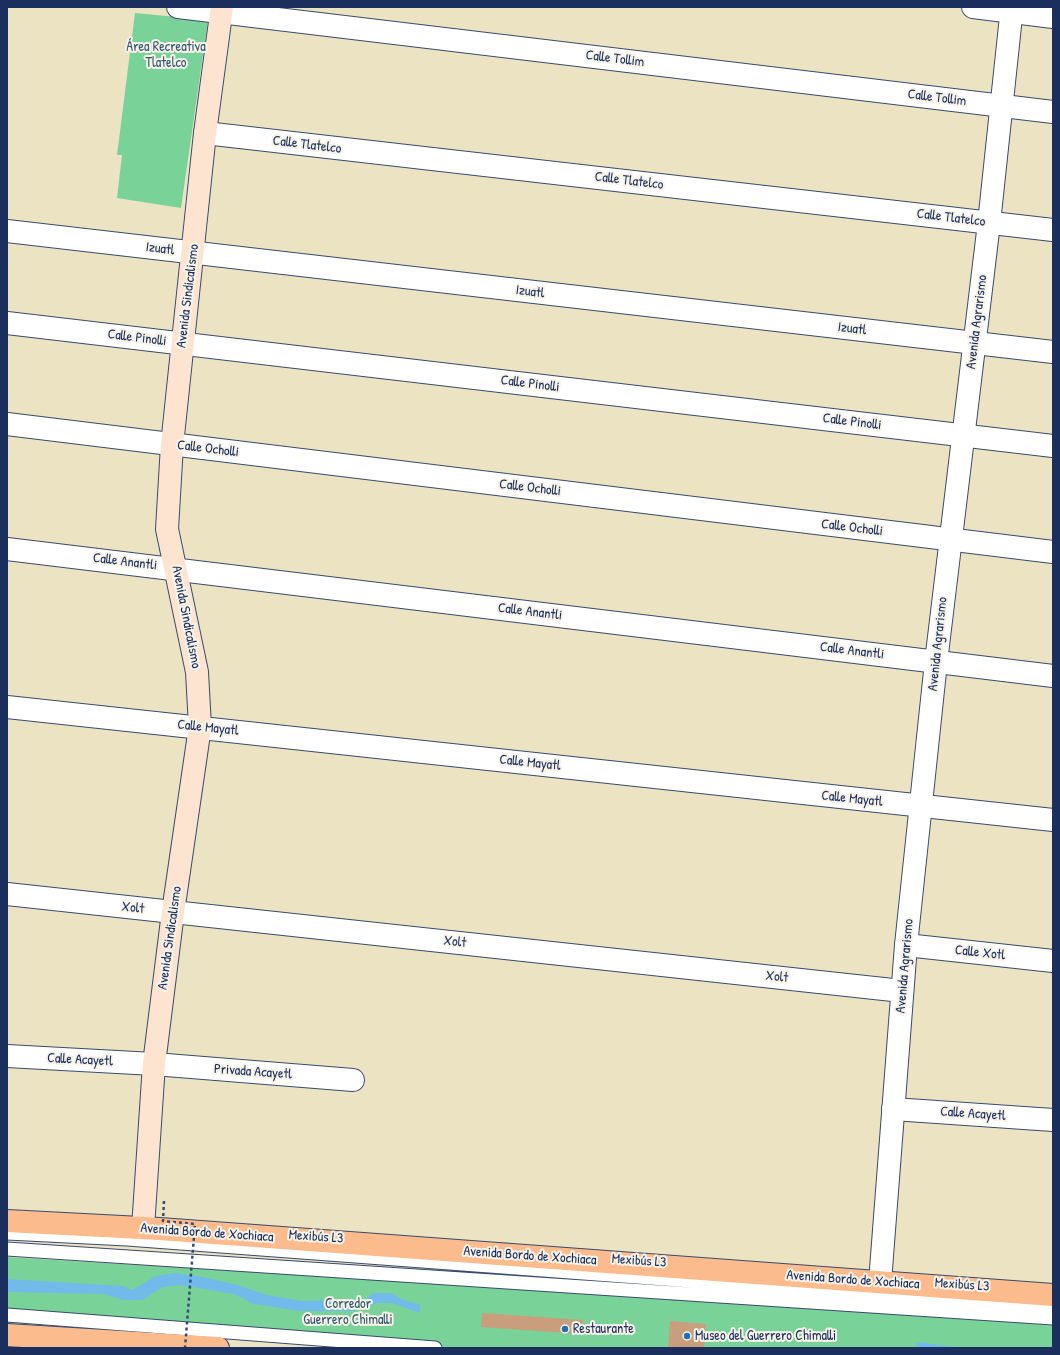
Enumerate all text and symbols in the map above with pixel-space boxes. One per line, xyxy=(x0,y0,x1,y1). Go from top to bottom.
park label: Área Recreativa Tlatelco xyxy=(126,39,206,72)
street label: Calle Tollim xyxy=(585,47,645,71)
street label: Calle Tollim xyxy=(907,86,967,110)
street label: Calle Tlatelco xyxy=(272,132,342,158)
street label: Calle Tlatelco xyxy=(594,168,664,194)
street label: Calle Tlatelco xyxy=(916,205,986,231)
street label: Izuatl xyxy=(145,239,175,259)
street label: Avenida Sindicalismo xyxy=(173,243,203,349)
street label: Avenida Agrarismo xyxy=(963,274,991,370)
street label: Izuatl xyxy=(515,282,545,302)
street label: Izuatl xyxy=(837,319,867,339)
street label: Calle Pinolli xyxy=(107,326,167,350)
street label: Calle Pinolli xyxy=(500,372,560,396)
street label: Calle Pinolli xyxy=(822,410,882,434)
street label: Calle Ocholli xyxy=(176,437,240,461)
street label: Calle Ocholli xyxy=(498,476,562,500)
street label: Calle Ocholli xyxy=(820,516,884,540)
street label: Calle Anantli xyxy=(92,550,158,574)
street label: Avenida Sindicalismo xyxy=(168,564,204,670)
street label: Avenida Agrarismo xyxy=(925,596,951,692)
street label: Calle Anantli xyxy=(497,600,563,624)
street label: Calle Anantli xyxy=(819,639,885,663)
street label: Calle Mayatl xyxy=(176,716,240,740)
street label: Calle Mayatl xyxy=(498,751,562,775)
street label: Calle Mayatl xyxy=(820,787,884,811)
street label: Avenida Sindicalismo xyxy=(154,885,186,991)
street label: Xolt xyxy=(121,898,145,918)
street label: Avenida Agrarismo xyxy=(893,918,917,1014)
street label: Xolt xyxy=(443,932,467,952)
street label: Calle Xotl xyxy=(954,942,1006,964)
street label: Xolt xyxy=(765,967,789,987)
street label: Calle Acayetl xyxy=(47,1050,113,1070)
street label: Privada Acayetl xyxy=(213,1061,293,1083)
street label: Calle Acayetl xyxy=(940,1103,1006,1125)
street label: Avenida Bordo de Xochiaca xyxy=(140,1220,274,1246)
street label: Mexibús L3 xyxy=(288,1227,344,1247)
street label: Avenida Bordo de Xochiaca xyxy=(463,1243,597,1269)
street label: Mexibús L3 xyxy=(611,1251,667,1271)
street label: Avenida Bordo de Xochiaca xyxy=(786,1267,920,1293)
street label: Mexibús L3 xyxy=(934,1275,990,1295)
park label: Corredor Guerrero Chimalli xyxy=(303,1296,393,1328)
place label: Restaurante xyxy=(573,1321,634,1337)
marker: Restaurante xyxy=(560,1324,570,1334)
place label: Museo del Guerrero Chimalli xyxy=(695,1328,836,1344)
marker: Museo del Guerrero Chimalli xyxy=(682,1331,692,1341)

